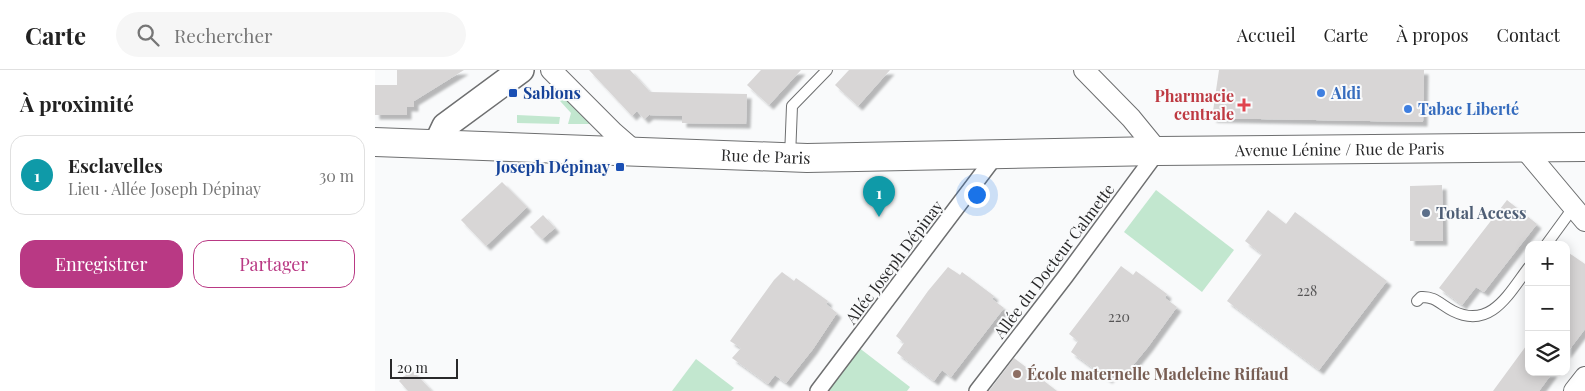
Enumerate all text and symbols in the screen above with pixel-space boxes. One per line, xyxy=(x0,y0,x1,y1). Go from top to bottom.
search box xyxy=(116,12,466,57)
text: Carte xyxy=(25,19,86,51)
icon: search xyxy=(134,21,162,49)
text: Rechercher xyxy=(174,22,273,48)
text: Accueil xyxy=(1237,23,1296,47)
text: Carte xyxy=(1324,23,1368,47)
text: À propos xyxy=(1396,23,1469,47)
text: Contact xyxy=(1497,23,1560,47)
place label: Sablons xyxy=(523,82,581,103)
place label: Aldi xyxy=(1330,82,1361,103)
place label: Pharmacie centrale xyxy=(1155,85,1234,124)
marker: Sablons xyxy=(507,87,519,99)
marker: Aldi xyxy=(1315,87,1327,99)
text: À proximité xyxy=(20,89,134,117)
place label: Tabac Liberté xyxy=(1418,98,1519,119)
marker: Pharmacie centrale xyxy=(1238,99,1250,111)
marker: Tabac Liberté xyxy=(1402,103,1414,115)
street label: Avenue Lénine / Rue de Paris xyxy=(1234,137,1445,160)
street label: Rue de Paris xyxy=(721,144,811,168)
text: Esclavelles xyxy=(68,152,163,178)
place label: Joseph Dépinay xyxy=(495,156,611,177)
marker: Joseph Dépinay xyxy=(614,161,626,173)
text: 1 xyxy=(34,165,40,186)
text: 30 m xyxy=(319,165,354,186)
pin: 1 xyxy=(863,176,895,217)
text: Lieu · Allée Joseph Dépinay xyxy=(68,178,261,199)
street label: Allée du Docteur Calmette xyxy=(988,179,1119,343)
your location xyxy=(964,182,990,208)
street label: Allée Joseph Dépinay xyxy=(839,195,947,329)
place label: Total Access xyxy=(1436,202,1526,223)
marker: Total Access xyxy=(1420,207,1432,219)
button: Enregistrer xyxy=(20,240,183,288)
button: Partager xyxy=(193,240,355,288)
map controls xyxy=(1525,241,1570,376)
button: + xyxy=(1525,241,1570,286)
house number: 228 xyxy=(1297,281,1317,300)
button: − xyxy=(1525,286,1570,331)
house number: 220 xyxy=(1108,307,1130,326)
button: layers xyxy=(1525,331,1570,376)
scale bar xyxy=(390,356,457,379)
text: 20 m xyxy=(397,358,428,377)
place label: École maternelle Madeleine Riffaud xyxy=(1027,363,1289,384)
marker: École maternelle Madeleine Riffaud xyxy=(1011,368,1023,380)

